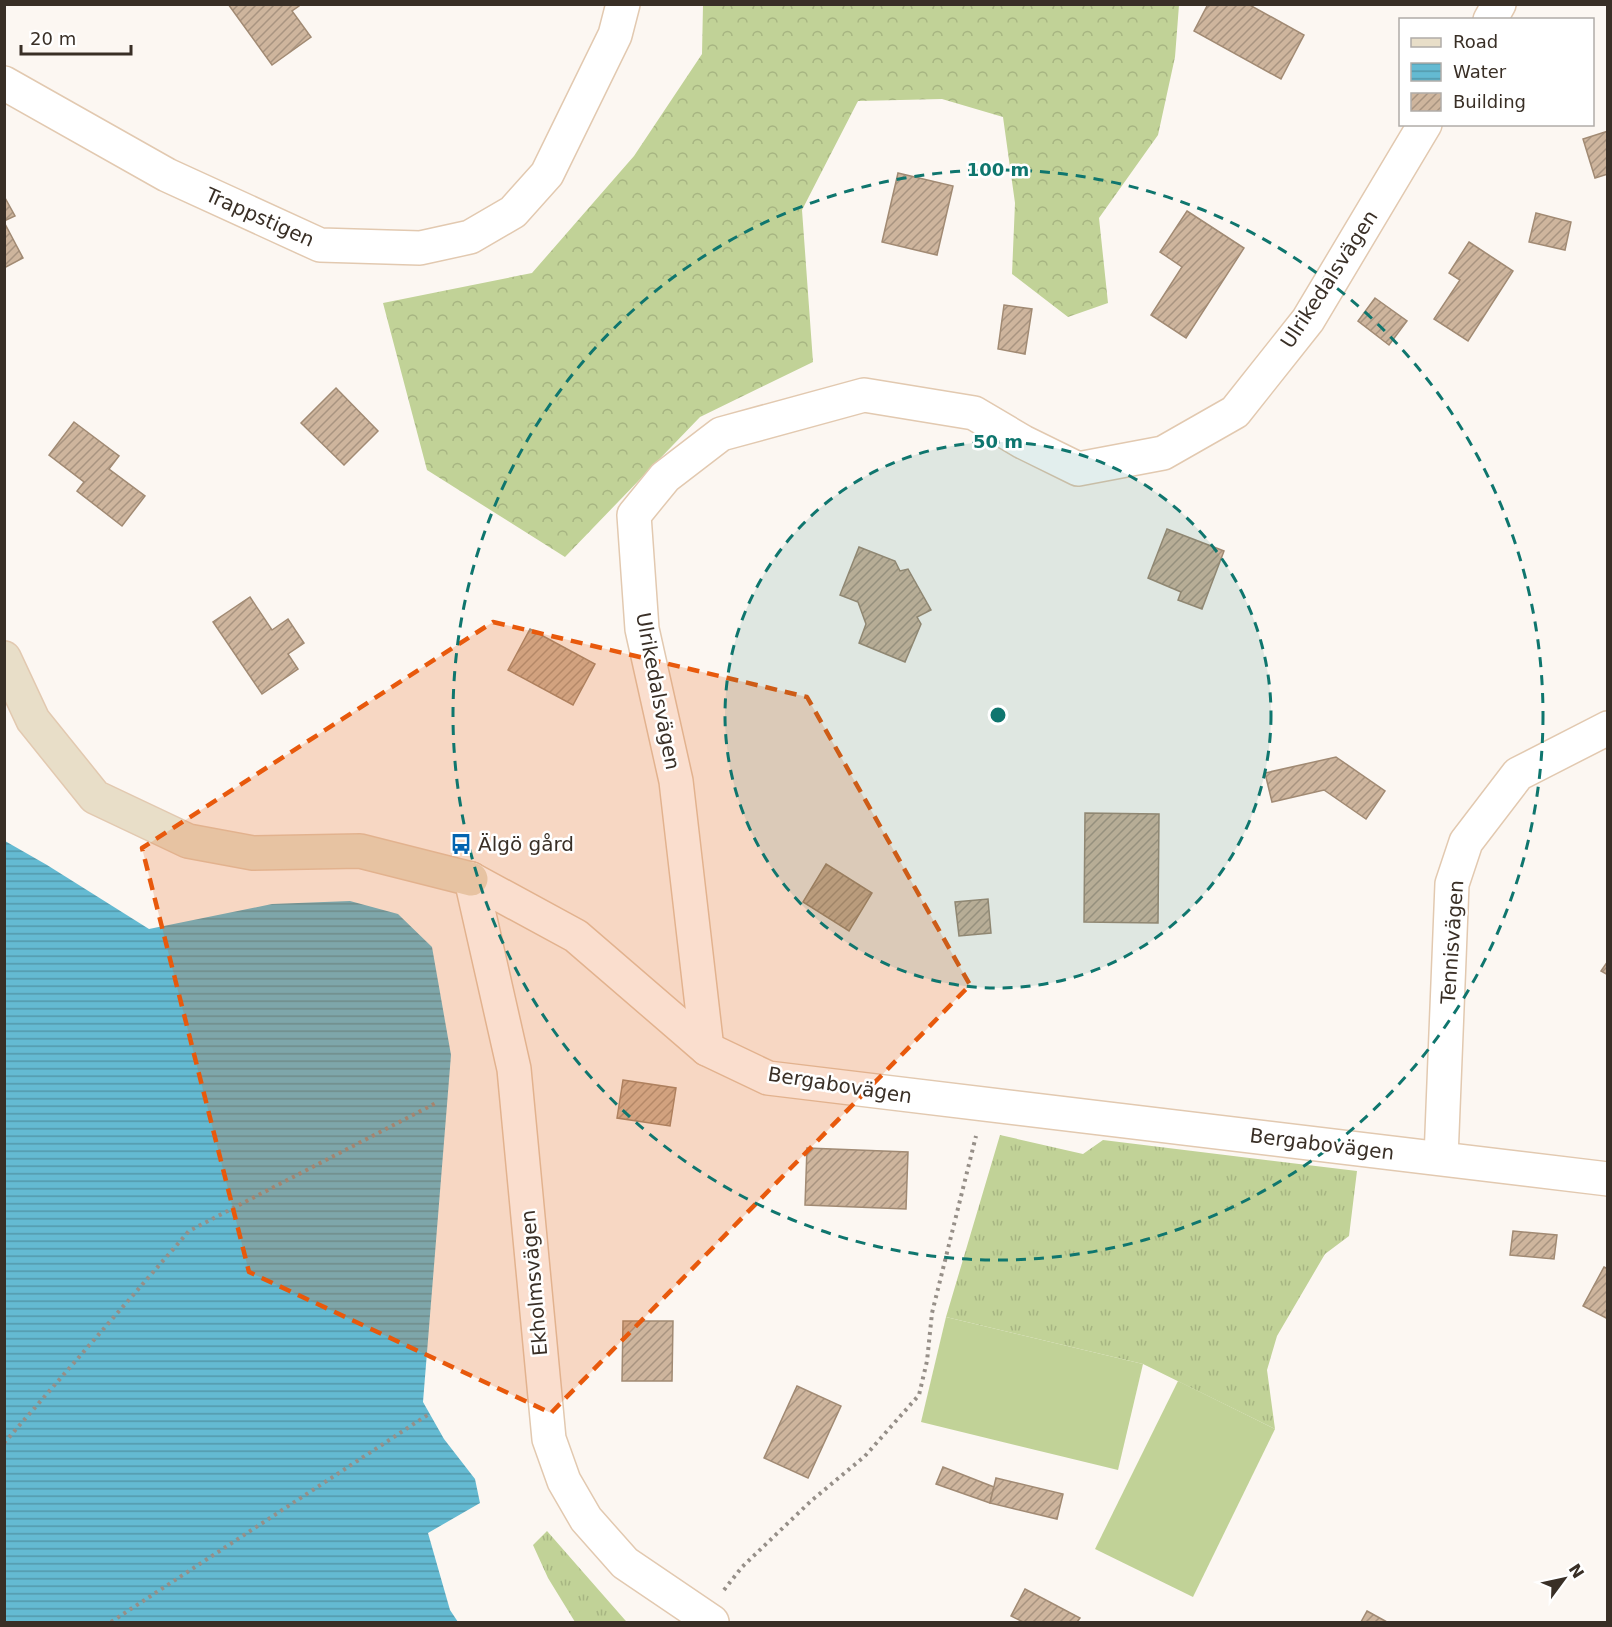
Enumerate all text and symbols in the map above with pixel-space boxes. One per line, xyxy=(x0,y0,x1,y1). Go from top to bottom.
scale bar xyxy=(21,18,130,56)
legend xyxy=(1399,18,1594,126)
text: 20 m xyxy=(30,28,76,49)
text: Road xyxy=(1453,31,1498,52)
text: Water xyxy=(1453,61,1507,82)
text: Building xyxy=(1453,91,1526,112)
text: 100 m xyxy=(967,159,1029,180)
street label: Trappstigen xyxy=(201,182,318,252)
street label: Ulrikedalsvägen xyxy=(1275,205,1383,353)
text: 50 m xyxy=(973,431,1023,452)
street label: Ulrikedalsvägen xyxy=(631,610,685,772)
centre of rings xyxy=(988,705,1008,725)
bus stop icon: Älgö gård xyxy=(449,832,473,856)
place label: Älgö gård xyxy=(478,832,574,856)
street label: Tennisvägen xyxy=(1436,879,1468,1006)
street label: Bergabovägen xyxy=(766,1062,914,1108)
street label: Bergabovägen xyxy=(1248,1123,1396,1165)
street label: Ekholmsvägen xyxy=(516,1209,552,1357)
north arrow xyxy=(1534,1549,1594,1609)
text: N xyxy=(1565,1560,1588,1582)

